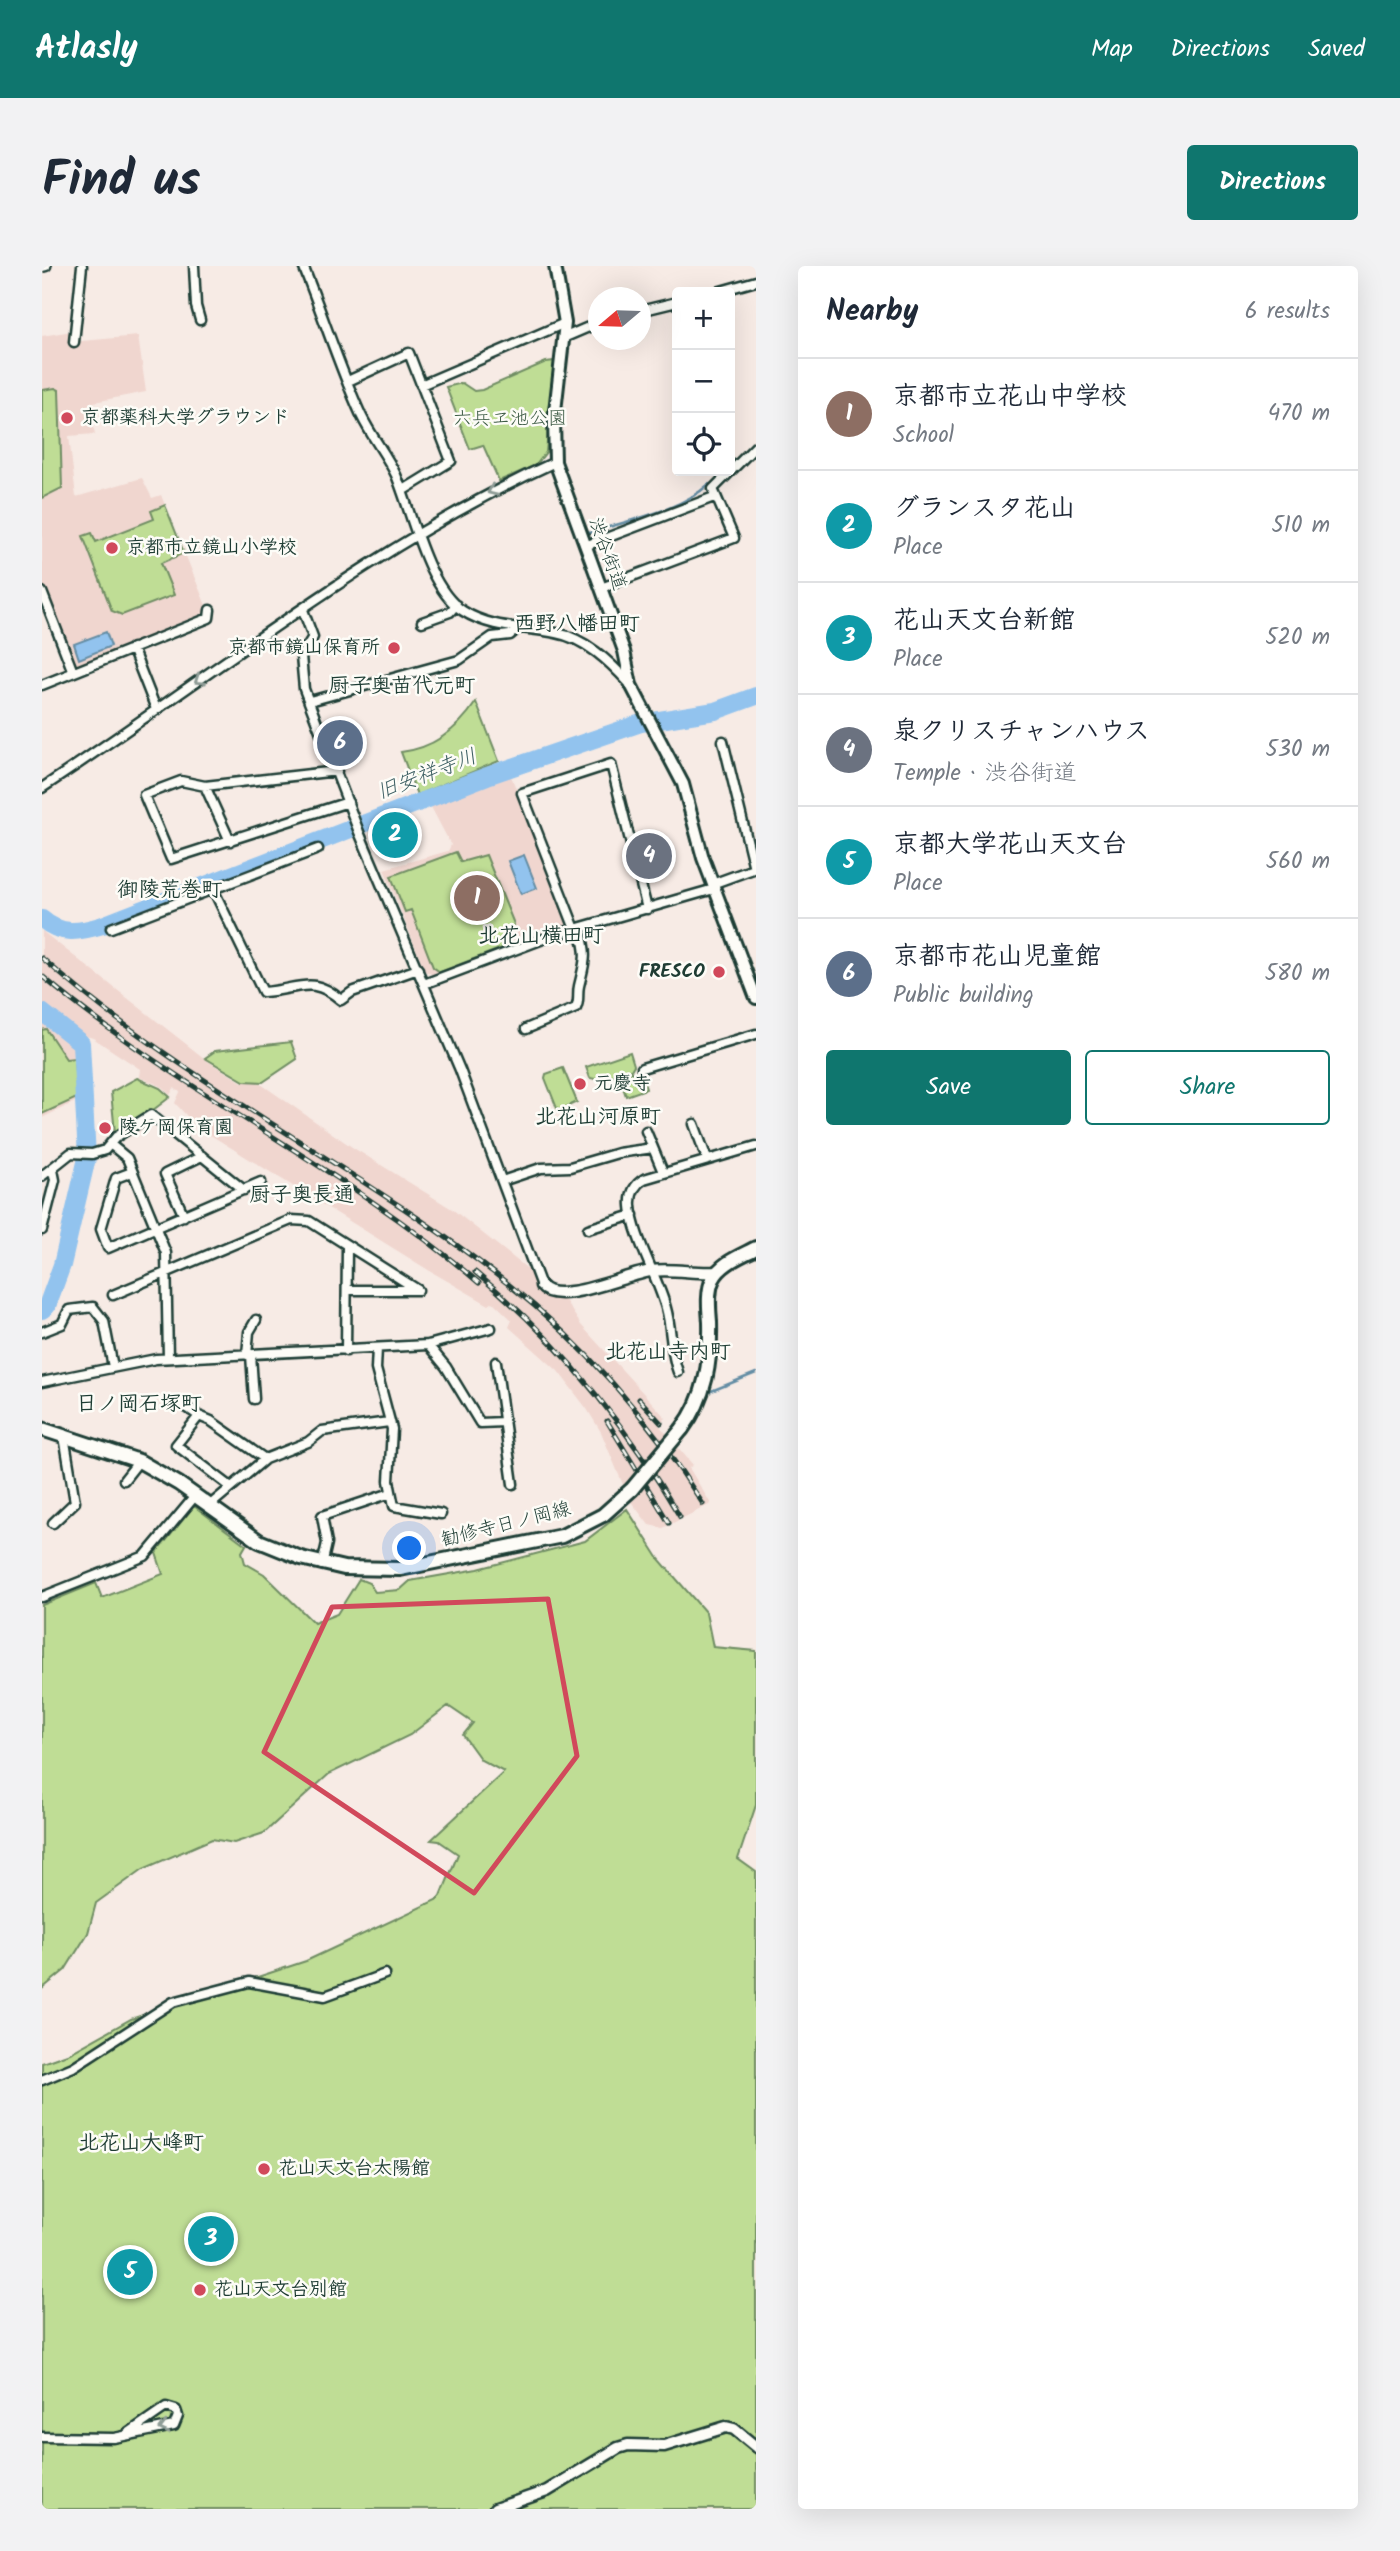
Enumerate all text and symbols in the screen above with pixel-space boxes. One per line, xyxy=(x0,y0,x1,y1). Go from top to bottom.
text: Atlasly xyxy=(35,23,138,76)
text: Map xyxy=(1091,30,1133,69)
text: Directions xyxy=(1171,30,1270,69)
text: Saved xyxy=(1308,30,1365,69)
text: Find us xyxy=(42,143,200,221)
button: Directions xyxy=(1187,145,1358,220)
north arrow xyxy=(588,287,651,350)
map controls xyxy=(672,287,735,476)
button: + xyxy=(672,287,735,350)
text: Nearby xyxy=(826,288,918,336)
text: 6 results xyxy=(1245,294,1330,330)
button: − xyxy=(672,350,735,413)
text: 京都市立花山中学校 xyxy=(893,376,1127,418)
text: 1 xyxy=(846,396,852,432)
text: 470 m xyxy=(1268,396,1330,432)
place label: 京都薬科大学グラウンド xyxy=(81,403,290,433)
park label: 六兵ヱ池公園 xyxy=(453,404,567,434)
marker: 京都薬科大学グラウンド xyxy=(59,410,75,426)
button: locate xyxy=(672,413,735,476)
text: School xyxy=(893,418,954,454)
one-way arrow xyxy=(487,482,500,496)
text: グランスタ花山 xyxy=(893,488,1076,530)
text: 2 xyxy=(842,508,856,544)
text: 510 m xyxy=(1271,508,1330,544)
street label: 渋谷街道 xyxy=(580,513,634,595)
text: Place xyxy=(893,530,943,566)
place label: 京都市立鏡山小学校 xyxy=(126,533,297,563)
marker: 京都市立鏡山小学校 xyxy=(104,540,120,556)
text: 花山天文台新館 xyxy=(893,600,1075,642)
district label: 西野八幡田町 xyxy=(514,608,640,641)
text: 3 xyxy=(843,620,855,656)
text: 520 m xyxy=(1265,620,1330,656)
place label: 京都市鏡山保育所 xyxy=(228,633,380,663)
marker: 京都市鏡山保育所 xyxy=(386,640,402,656)
text: Place xyxy=(893,642,943,678)
district label: 厨子奥苗代元町 xyxy=(329,670,476,703)
one-way arrow xyxy=(194,672,207,685)
text: 泉クリスチャンハウス xyxy=(893,711,1150,753)
pin: 6 xyxy=(317,717,363,769)
text: 4 xyxy=(843,732,855,768)
text: 530 m xyxy=(1265,732,1330,768)
water label: 旧安祥寺川 xyxy=(372,741,482,809)
text: Temple · 渋谷街道 xyxy=(893,756,1077,792)
pin: 2 xyxy=(372,809,418,861)
text: 京都大学花山天文台 xyxy=(893,824,1127,866)
pin: 4 xyxy=(626,830,672,882)
text: 5 xyxy=(843,844,855,880)
text: 560 m xyxy=(1266,844,1330,880)
text: Place xyxy=(893,866,943,902)
pin: 1 xyxy=(454,872,500,924)
district label: 御陵荒巻町 xyxy=(118,874,223,907)
district label: 北花山横田町 xyxy=(478,920,604,953)
text: 京都市花山児童館 xyxy=(893,936,1101,978)
text: 6 xyxy=(843,956,855,992)
text: 580 m xyxy=(1265,956,1330,992)
place label: FRESCO xyxy=(639,957,705,987)
marker: FRESCO xyxy=(711,964,727,980)
text: Public building xyxy=(893,978,1034,1014)
button: Save xyxy=(826,1050,1071,1125)
button: Share xyxy=(1085,1050,1330,1125)
place label: 元慶寺 xyxy=(594,1069,651,1099)
marker: 元慶寺 xyxy=(572,1076,588,1092)
district label: 北花山河原町 xyxy=(535,1101,661,1134)
place label: 陵ケ岡保育園 xyxy=(119,1113,233,1143)
marker: 陵ケ岡保育園 xyxy=(97,1120,113,1136)
district label: 厨子奥長通 xyxy=(250,1179,355,1212)
district label: 北花山寺内町 xyxy=(605,1336,731,1369)
district label: 日ノ岡石塚町 xyxy=(76,1388,202,1421)
street label: 勧修寺日ノ岡線 xyxy=(438,1494,574,1556)
your location xyxy=(392,1531,426,1565)
district label: 北花山大峰町 xyxy=(78,2127,204,2160)
place label: 花山天文台太陽館 xyxy=(278,2154,430,2184)
marker: 花山天文台太陽館 xyxy=(256,2161,272,2177)
pin: 3 xyxy=(188,2213,234,2265)
pin: 5 xyxy=(107,2246,153,2298)
place label: 花山天文台別館 xyxy=(214,2275,347,2305)
marker: 花山天文台別館 xyxy=(192,2282,208,2298)
one-way arrow xyxy=(158,2420,170,2434)

